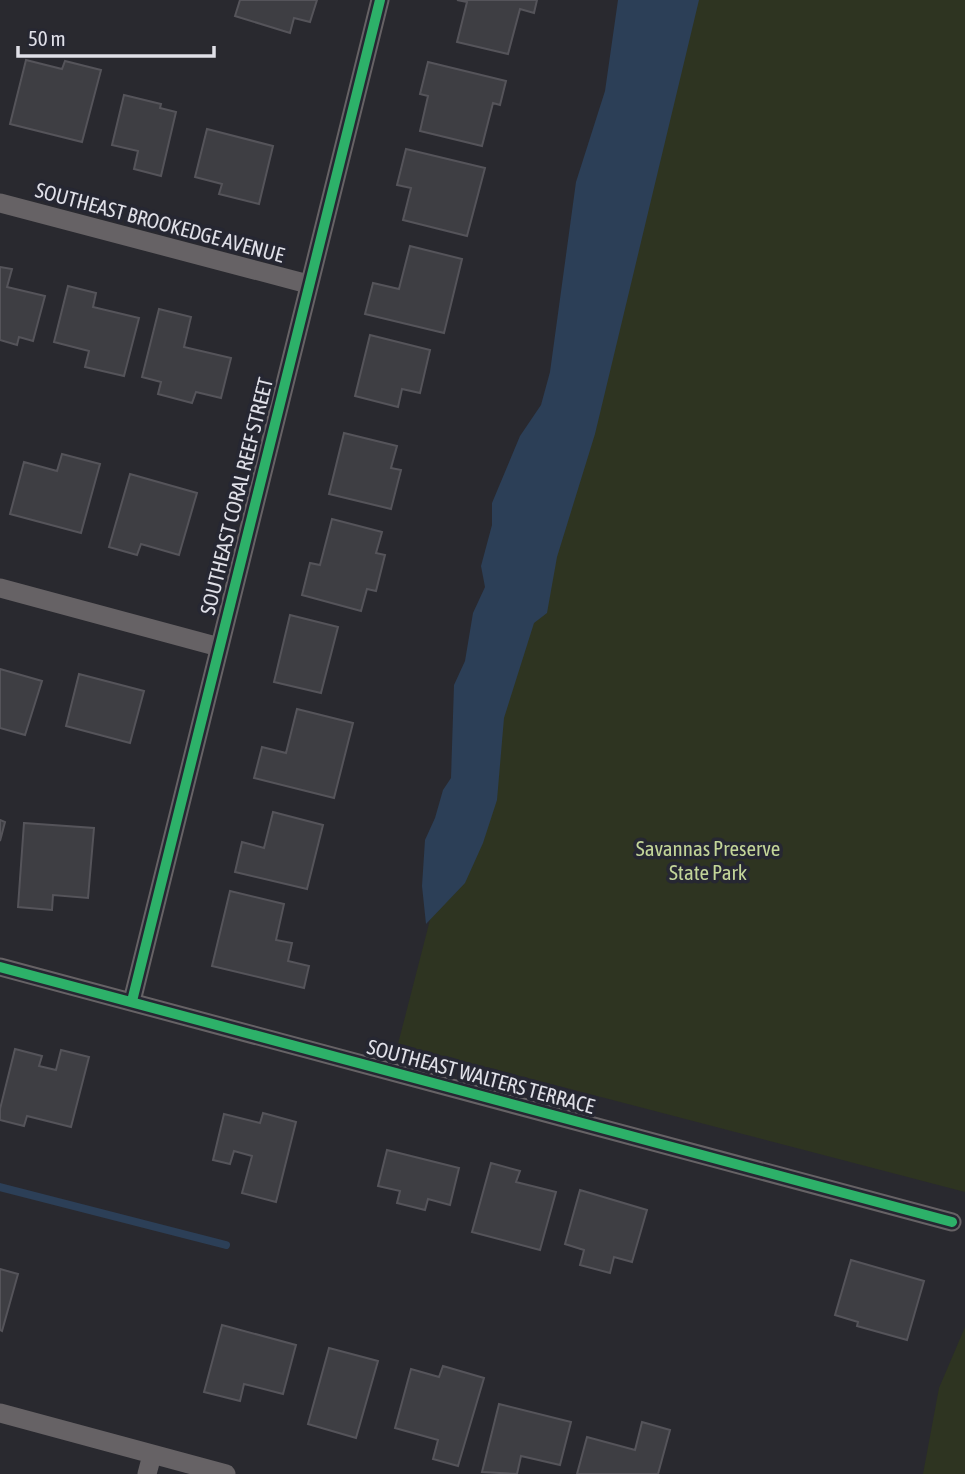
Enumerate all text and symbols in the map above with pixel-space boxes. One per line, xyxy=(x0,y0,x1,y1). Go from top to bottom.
scale bar xyxy=(18,14,214,58)
text: 50 m xyxy=(28,26,66,50)
street label: SOUTHEAST BROOKEDGE AVENUE xyxy=(33,177,287,267)
street label: SOUTHEAST CORAL REEF STREET xyxy=(195,375,277,617)
park label: Savannas Preserve State Park xyxy=(636,836,780,884)
street label: SOUTHEAST WALTERS TERRACE xyxy=(365,1034,597,1118)

